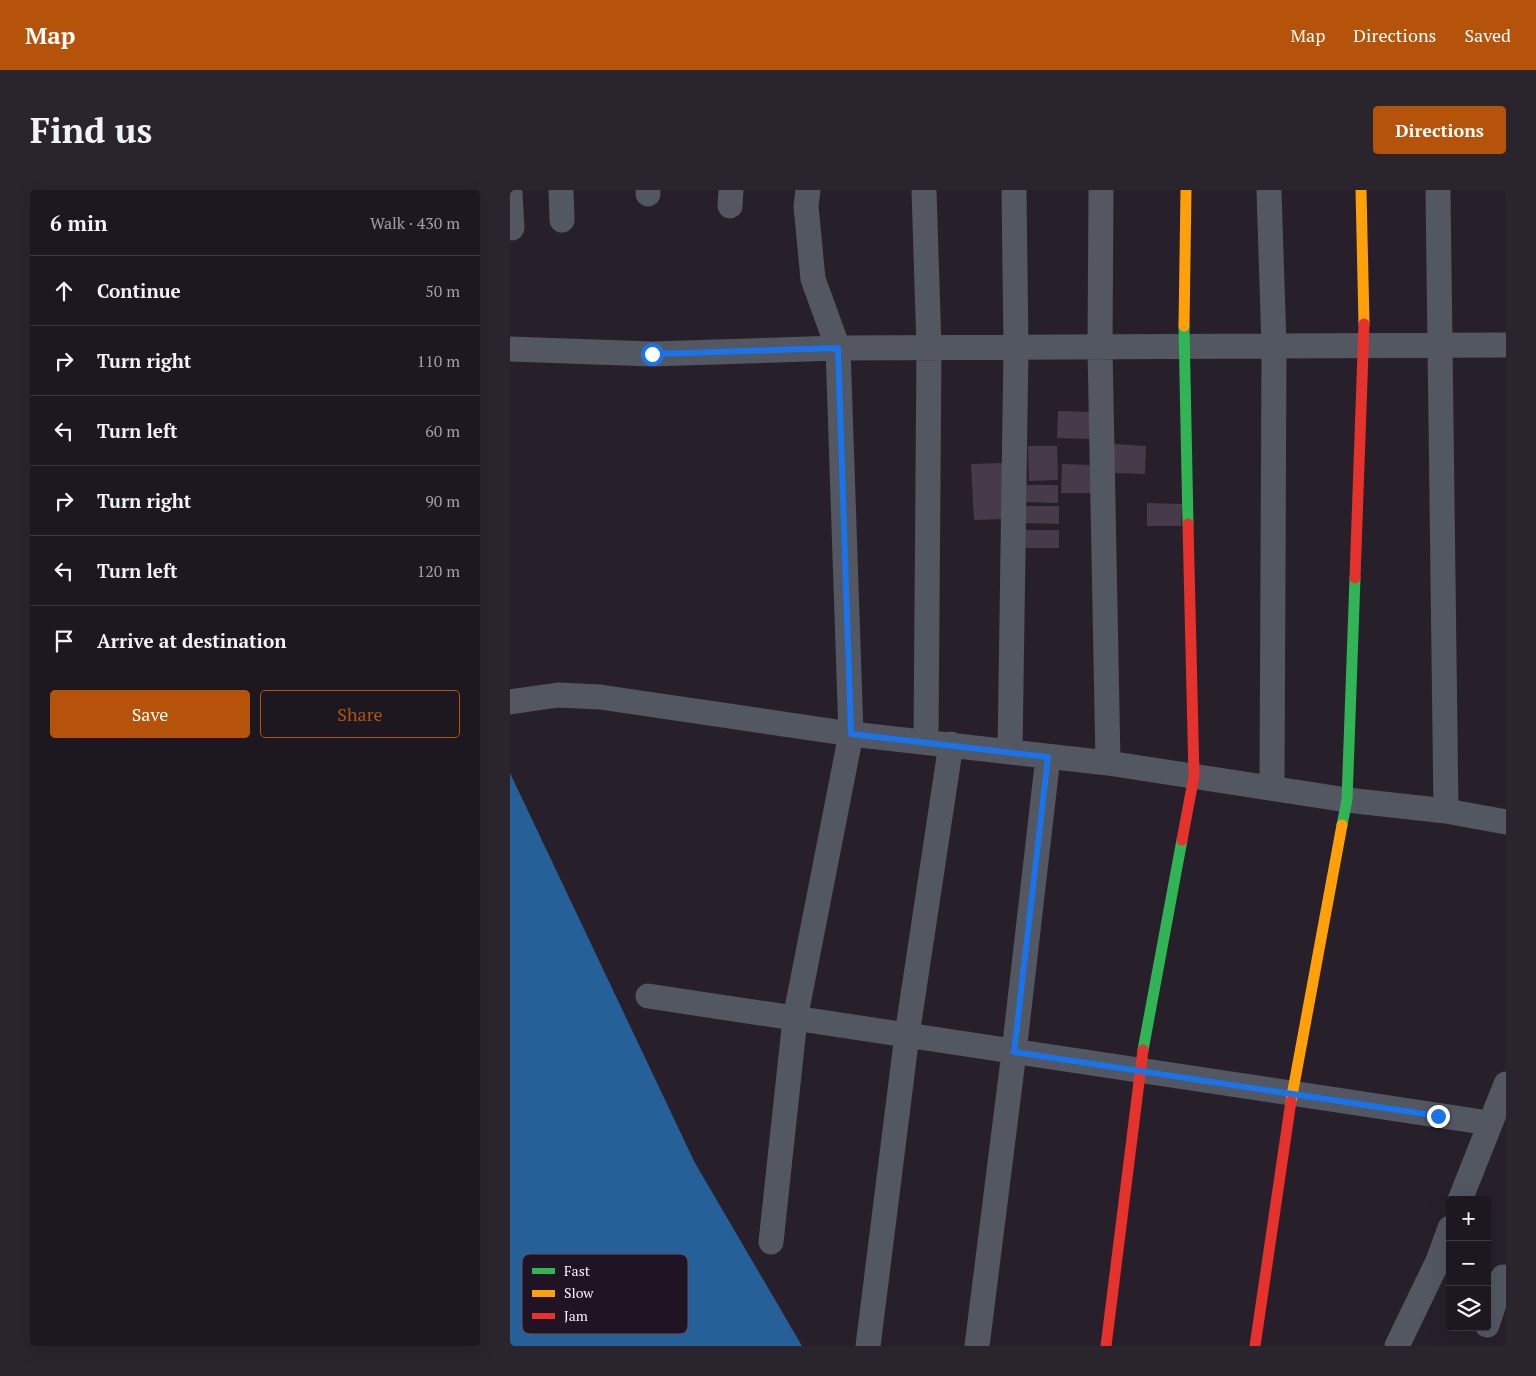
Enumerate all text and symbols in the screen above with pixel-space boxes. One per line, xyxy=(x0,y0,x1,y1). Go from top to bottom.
text: Map xyxy=(25,19,75,51)
text: Map xyxy=(1290,23,1325,47)
text: Directions xyxy=(1353,23,1436,47)
text: Saved xyxy=(1464,23,1511,47)
button: Directions xyxy=(1373,106,1506,154)
text: Find us xyxy=(30,107,152,153)
text: 6 min xyxy=(50,209,107,237)
text: Walk · 430 m xyxy=(370,212,460,234)
icon: ahead xyxy=(50,277,78,305)
text: Continue xyxy=(97,278,181,303)
text: 50 m xyxy=(425,280,460,302)
route start xyxy=(641,343,664,366)
icon: right xyxy=(50,347,78,375)
text: Turn right xyxy=(97,348,191,373)
text: 110 m xyxy=(417,350,460,372)
icon: left xyxy=(50,417,78,445)
text: Turn left xyxy=(97,418,178,443)
text: 60 m xyxy=(425,420,460,442)
icon: right xyxy=(50,487,78,515)
text: Turn right xyxy=(97,488,191,513)
text: 90 m xyxy=(425,490,460,512)
icon: left xyxy=(50,557,78,585)
text: Turn left xyxy=(97,558,178,583)
text: 120 m xyxy=(417,560,460,582)
icon: arrive xyxy=(50,627,78,655)
text: Arrive at destination xyxy=(97,628,286,653)
button: Save xyxy=(50,690,250,738)
button: Share xyxy=(260,690,460,738)
route end xyxy=(1427,1105,1450,1128)
map controls xyxy=(1446,1196,1491,1331)
button: + xyxy=(1446,1196,1491,1241)
button: − xyxy=(1446,1241,1491,1286)
legend xyxy=(522,1254,688,1334)
text: Fast xyxy=(564,1261,591,1280)
text: Slow xyxy=(564,1283,594,1302)
button: layers xyxy=(1446,1286,1491,1331)
text: Jam xyxy=(564,1306,588,1325)

